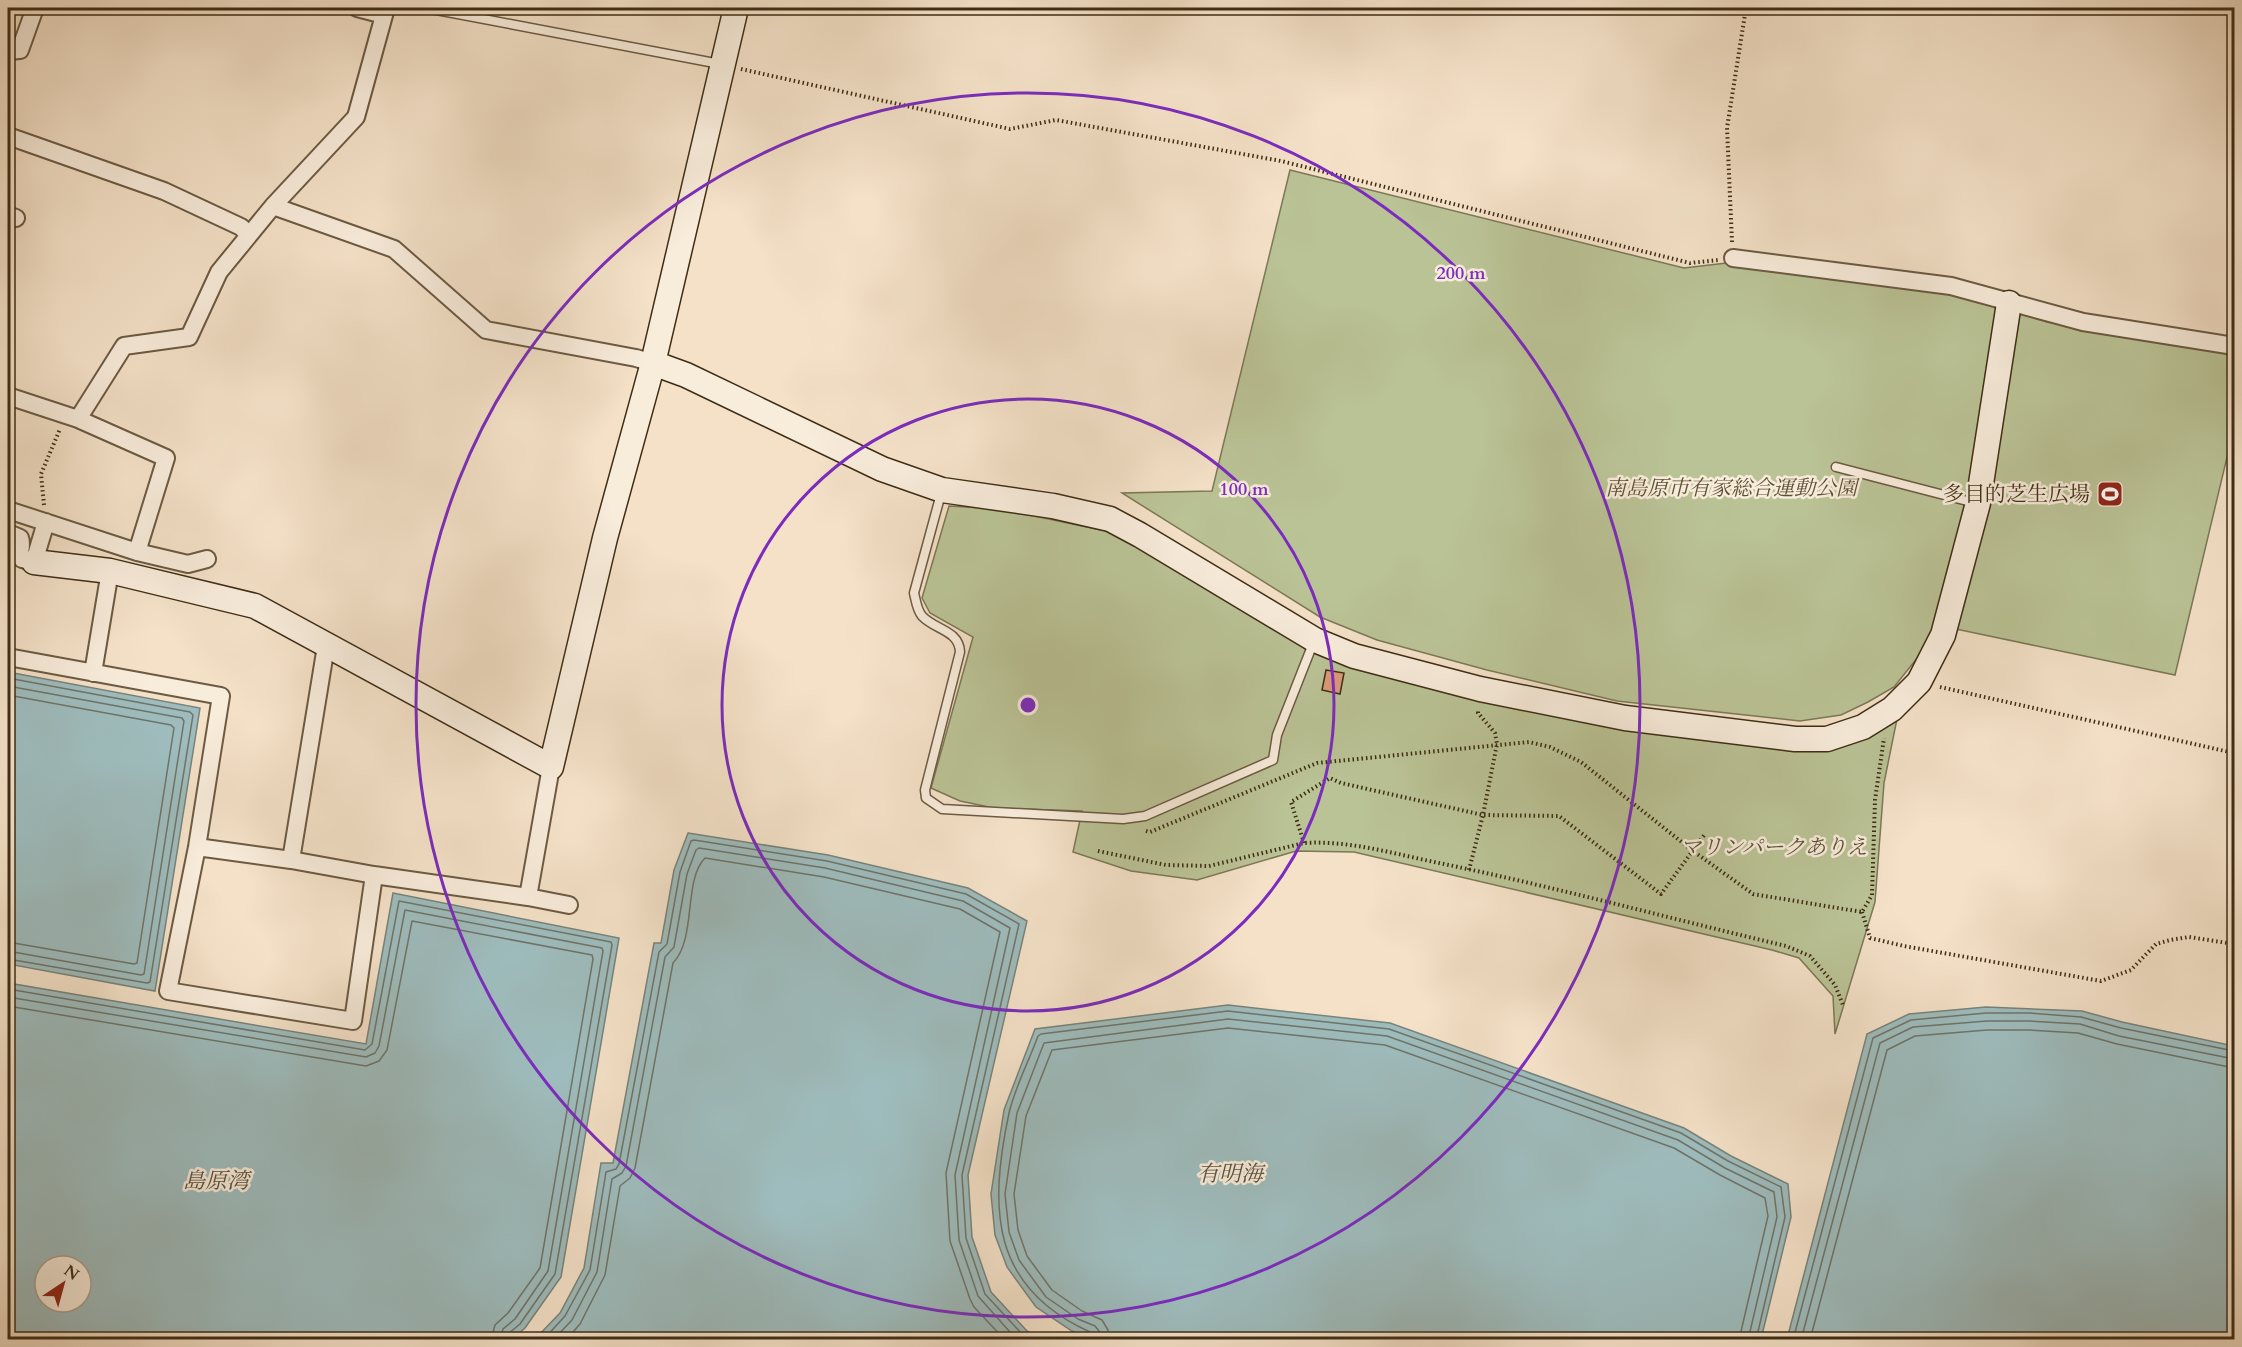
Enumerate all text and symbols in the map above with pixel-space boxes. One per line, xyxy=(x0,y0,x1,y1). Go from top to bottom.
text: 200 m xyxy=(1436,261,1486,286)
park label: 南島原市有家総合運動公園 xyxy=(1605,474,1860,503)
text: 100 m xyxy=(1219,477,1269,502)
sports icon: 多目的芝生広場 xyxy=(2095,479,2125,509)
place label: 多目的芝生広場 xyxy=(1943,480,2090,509)
centre of rings xyxy=(1018,695,1038,715)
park label: マリンパークありえ xyxy=(1680,833,1868,862)
water label: 有明海 xyxy=(1197,1159,1266,1189)
water label: 島原湾 xyxy=(183,1166,253,1196)
north arrow xyxy=(33,1254,93,1314)
text: N xyxy=(59,1260,83,1286)

